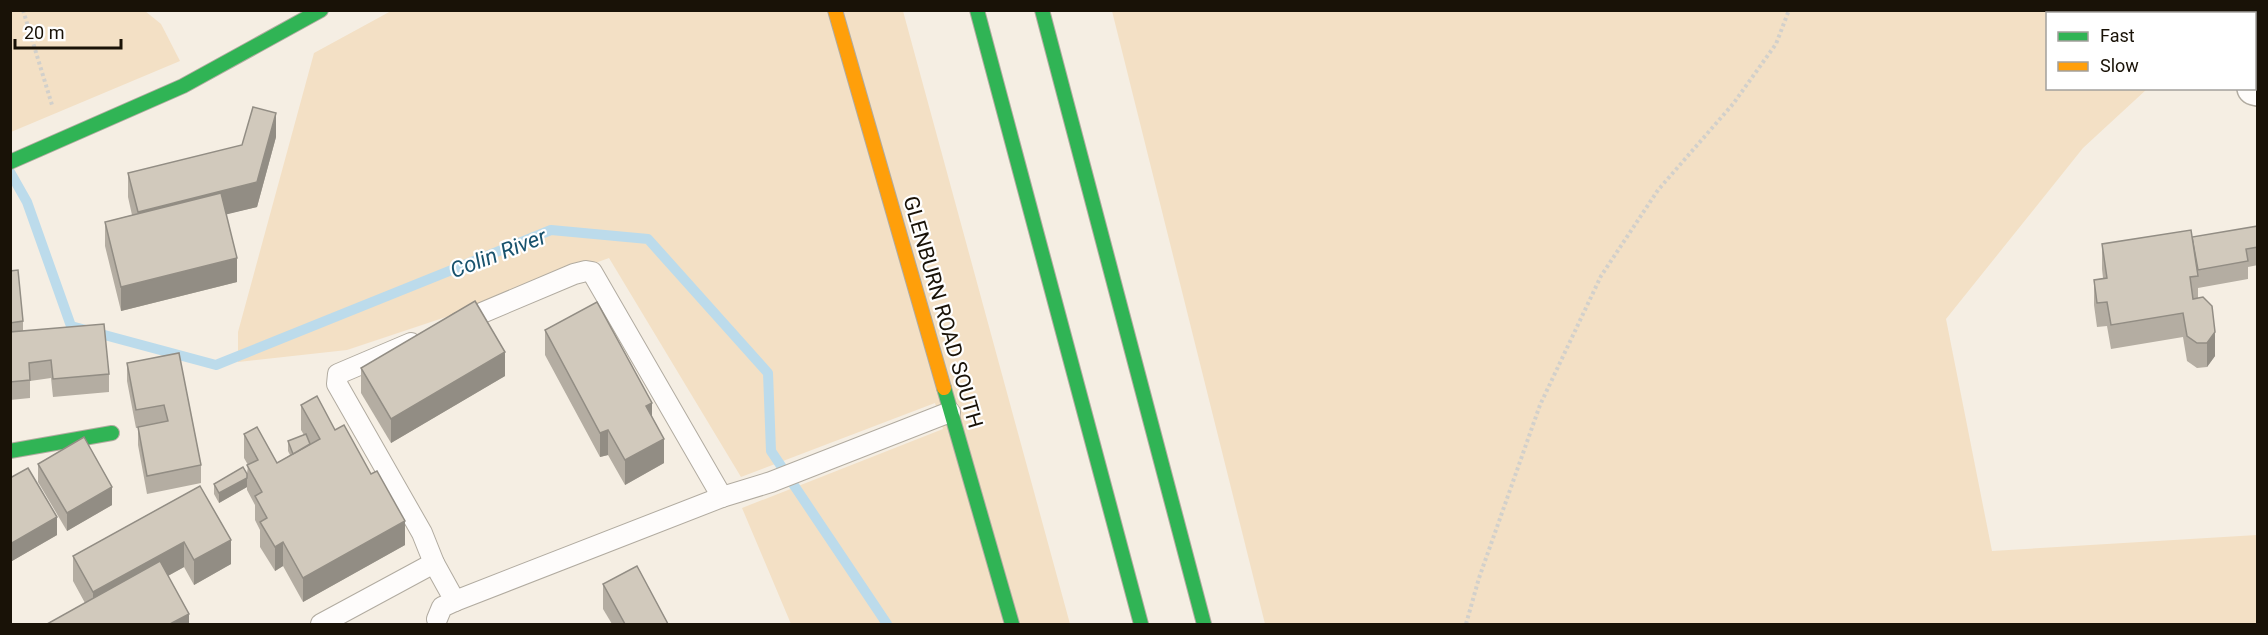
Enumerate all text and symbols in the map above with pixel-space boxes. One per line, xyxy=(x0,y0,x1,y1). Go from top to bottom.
scale bar xyxy=(15,12,122,50)
legend xyxy=(2046,12,2256,90)
text: 20 m xyxy=(24,22,64,43)
text: Fast xyxy=(2100,25,2135,46)
text: Slow xyxy=(2100,55,2139,76)
street label: GLENBURN ROAD SOUTH xyxy=(898,193,988,431)
water label: Colin River xyxy=(447,223,550,283)

